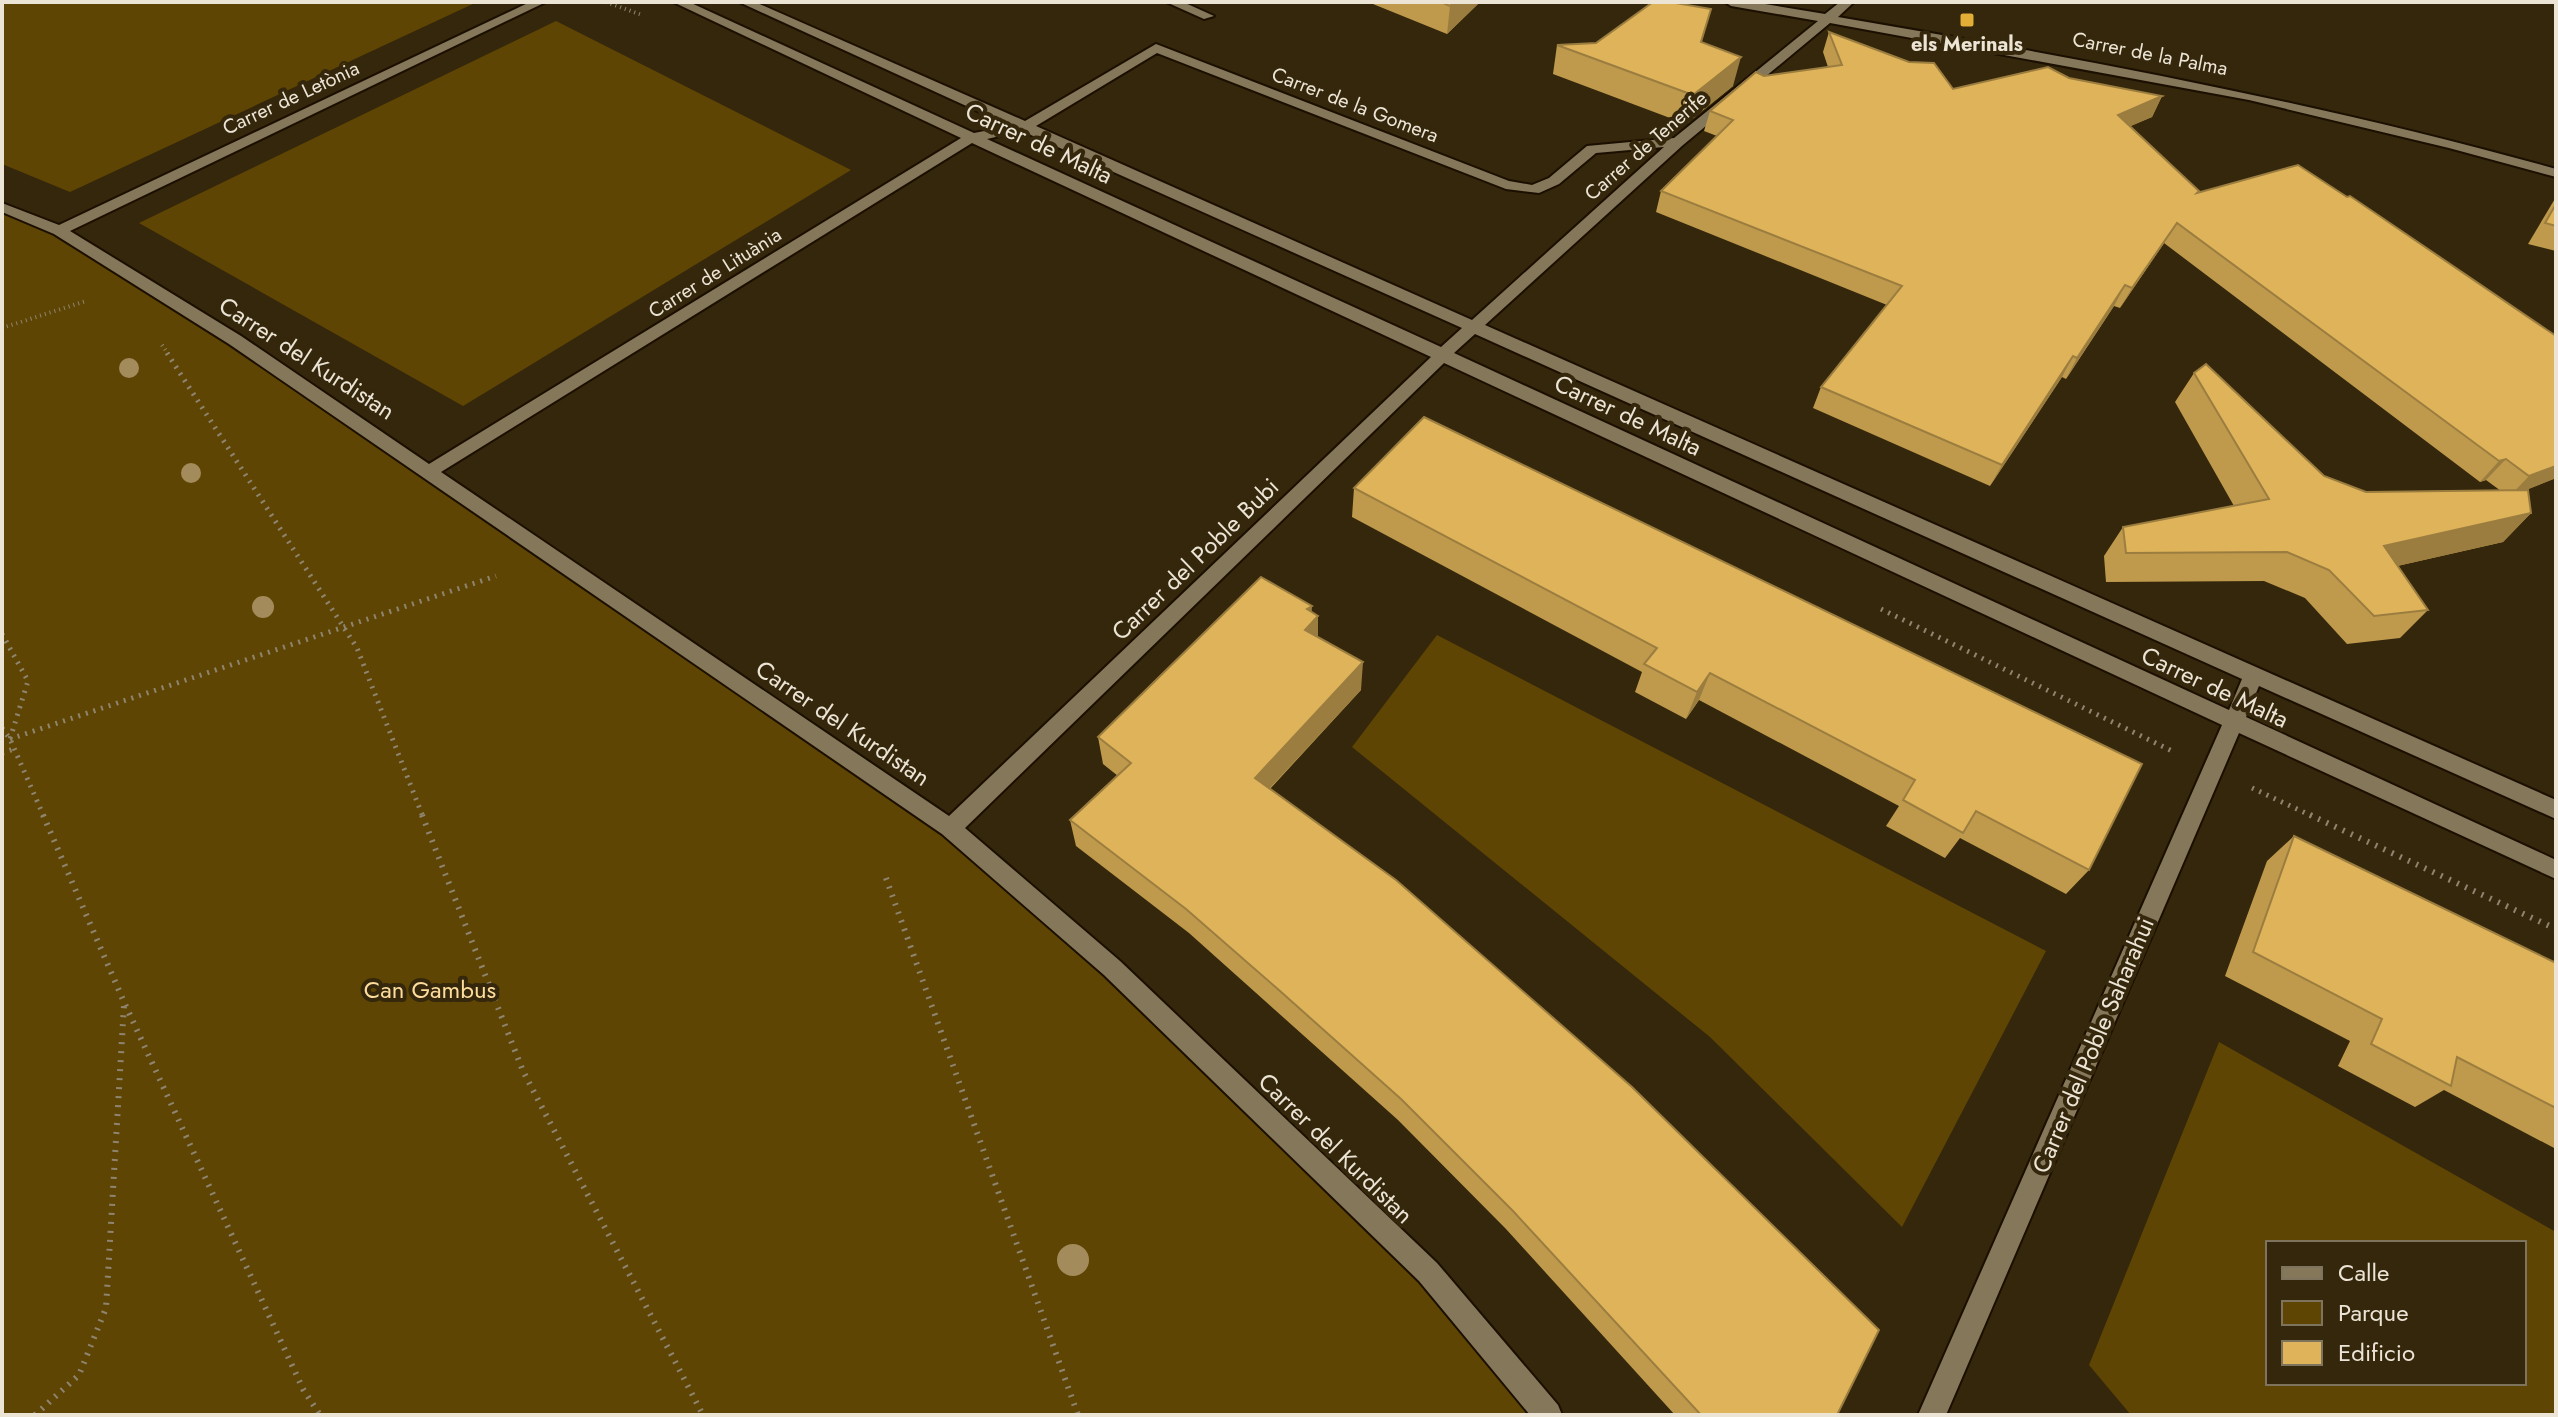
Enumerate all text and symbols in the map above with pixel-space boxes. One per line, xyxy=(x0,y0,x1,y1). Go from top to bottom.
marker: els Merinals xyxy=(1958,11,1976,29)
street label: Carrer de la Palma xyxy=(2070,25,2230,83)
place label: els Merinals xyxy=(1911,30,2023,59)
street label: Carrer de Letònia xyxy=(218,54,364,142)
street label: Carrer de la Gomera xyxy=(1267,60,1443,150)
street label: Carrer de Tenerife xyxy=(1578,85,1714,207)
street label: Carrer de Malta xyxy=(960,94,1118,192)
street label: Carrer de Lituània xyxy=(643,220,787,326)
street label: Carrer del Kurdistan xyxy=(212,288,402,428)
street label: Carrer de Malta xyxy=(1549,366,1707,464)
street label: Carrer del Poble Bubi xyxy=(1103,470,1287,648)
street label: Carrer de Malta xyxy=(2136,638,2294,736)
street label: Carrer del Kurdistan xyxy=(749,652,937,794)
street label: Carrer del Poble Saharahui xyxy=(2023,912,2163,1178)
park label: Can Gambus xyxy=(364,972,496,1007)
street label: Carrer del Kurdistan xyxy=(1251,1065,1421,1231)
legend xyxy=(2266,1241,2526,1385)
text: Calle xyxy=(2338,1255,2389,1290)
text: Parque xyxy=(2338,1295,2409,1330)
text: Edificio xyxy=(2338,1335,2415,1370)

